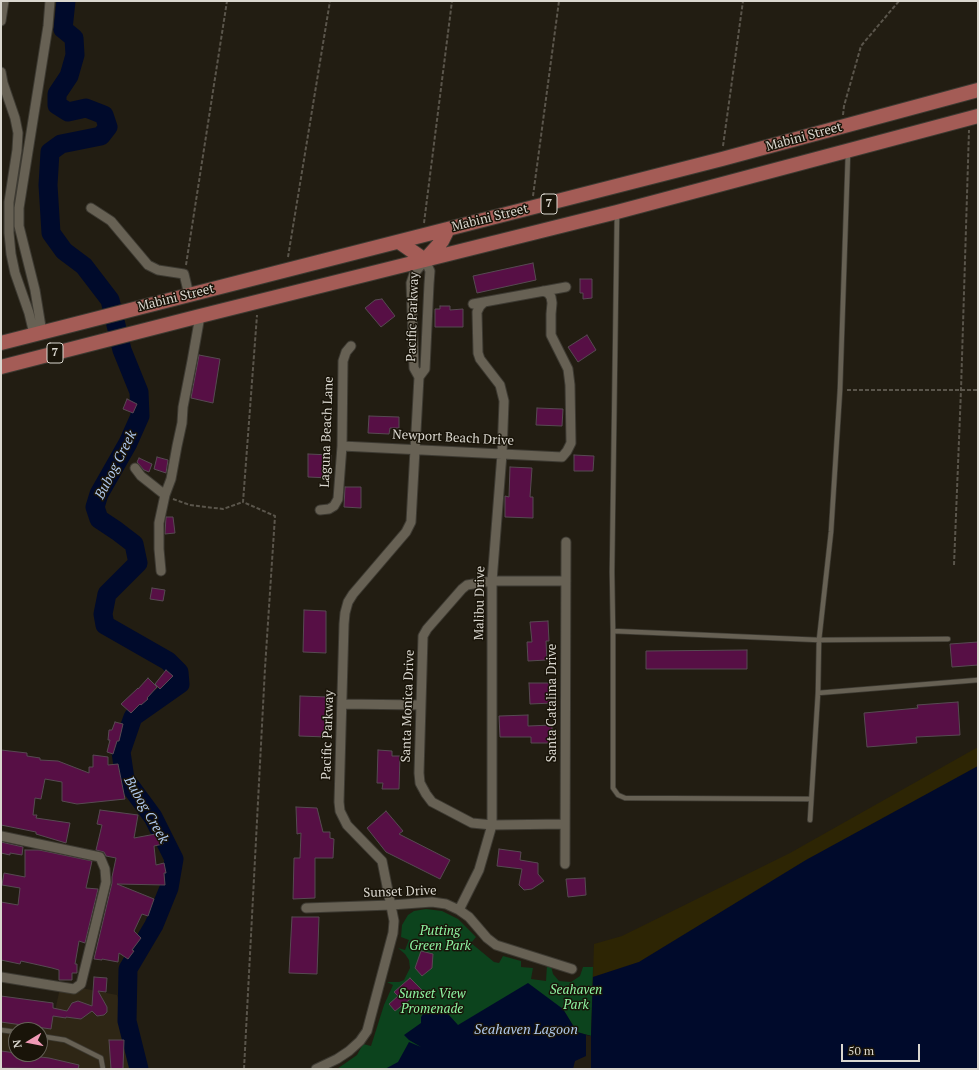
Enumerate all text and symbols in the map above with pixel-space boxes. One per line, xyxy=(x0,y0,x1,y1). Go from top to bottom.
street label: Mabini Street xyxy=(764,119,844,155)
road number: 7 xyxy=(541,194,557,214)
street label: Mabini Street xyxy=(450,201,530,235)
street label: Pacific Parkway xyxy=(404,272,422,362)
street label: Mabini Street xyxy=(136,281,216,315)
road number: 7 xyxy=(47,343,63,363)
street label: Laguna Beach Lane xyxy=(317,376,337,488)
street label: Newport Beach Drive xyxy=(392,427,514,449)
water label: Bubog Creek xyxy=(92,428,140,502)
street label: Malibu Drive xyxy=(472,566,488,640)
street label: Santa Catalina Drive xyxy=(544,644,560,762)
street label: Santa Monica Drive xyxy=(398,649,418,763)
street label: Pacific Parkway xyxy=(319,690,337,780)
water label: Bubog Creek xyxy=(120,774,172,846)
street label: Sunset Drive xyxy=(363,883,437,901)
park label: Putting Green Park xyxy=(409,923,471,954)
park label: Seahaven Park xyxy=(550,982,602,1013)
park label: Sunset View Promenade xyxy=(398,986,466,1017)
north arrow xyxy=(8,1022,48,1062)
water label: Seahaven Lagoon xyxy=(474,1022,578,1038)
scale bar xyxy=(843,1036,922,1062)
text: N xyxy=(10,1039,25,1049)
text: 50 m xyxy=(848,1043,874,1058)

